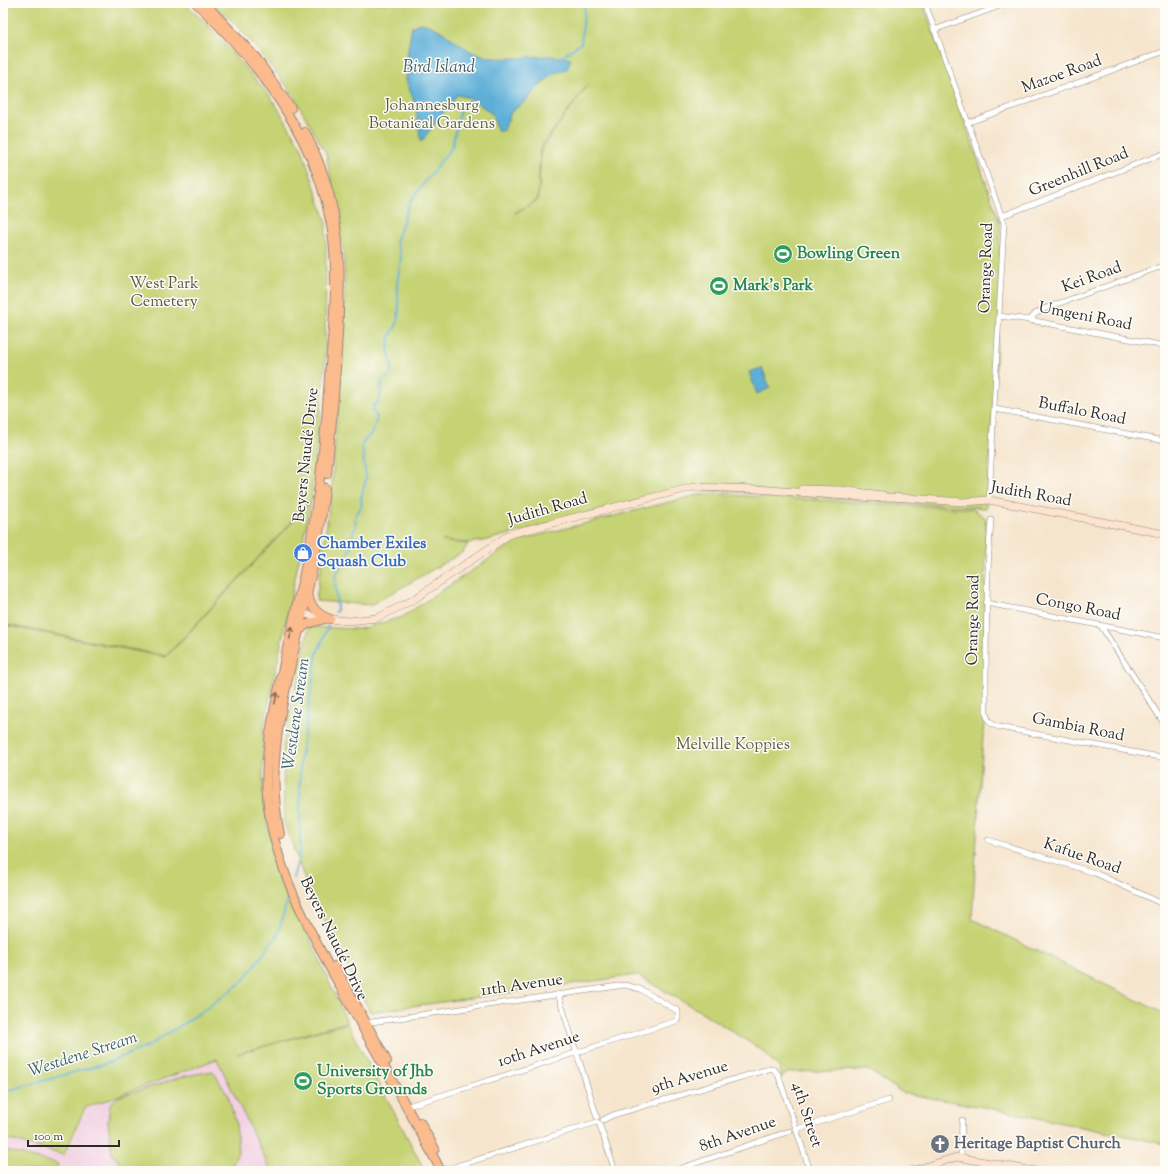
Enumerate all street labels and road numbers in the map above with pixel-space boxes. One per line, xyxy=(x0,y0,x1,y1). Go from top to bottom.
street label: Mazoe Road xyxy=(1019,50,1105,100)
street label: Greenhill Road xyxy=(1026,143,1132,203)
street label: Orange Road xyxy=(974,222,1000,314)
street label: Kei Road xyxy=(1059,257,1125,299)
street label: Umgeni Road xyxy=(1036,297,1134,337)
street label: Beyers Naudé Drive xyxy=(288,386,326,524)
street label: Buffalo Road xyxy=(1036,392,1128,432)
street label: Judith Road xyxy=(988,476,1073,513)
street label: Judith Road xyxy=(505,488,590,533)
street label: Orange Road xyxy=(962,574,986,666)
street label: Congo Road xyxy=(1033,588,1123,628)
street label: Gambia Road xyxy=(1030,708,1126,748)
street label: Kafue Road xyxy=(1040,833,1124,881)
street label: Beyers Naudé Drive xyxy=(293,873,373,1005)
street label: 11th Avenue xyxy=(479,969,565,1003)
street label: 10th Avenue xyxy=(495,1026,583,1074)
street label: 9th Avenue xyxy=(649,1055,731,1101)
street label: 4th Street xyxy=(785,1079,828,1151)
street label: 8th Avenue xyxy=(697,1111,779,1159)

